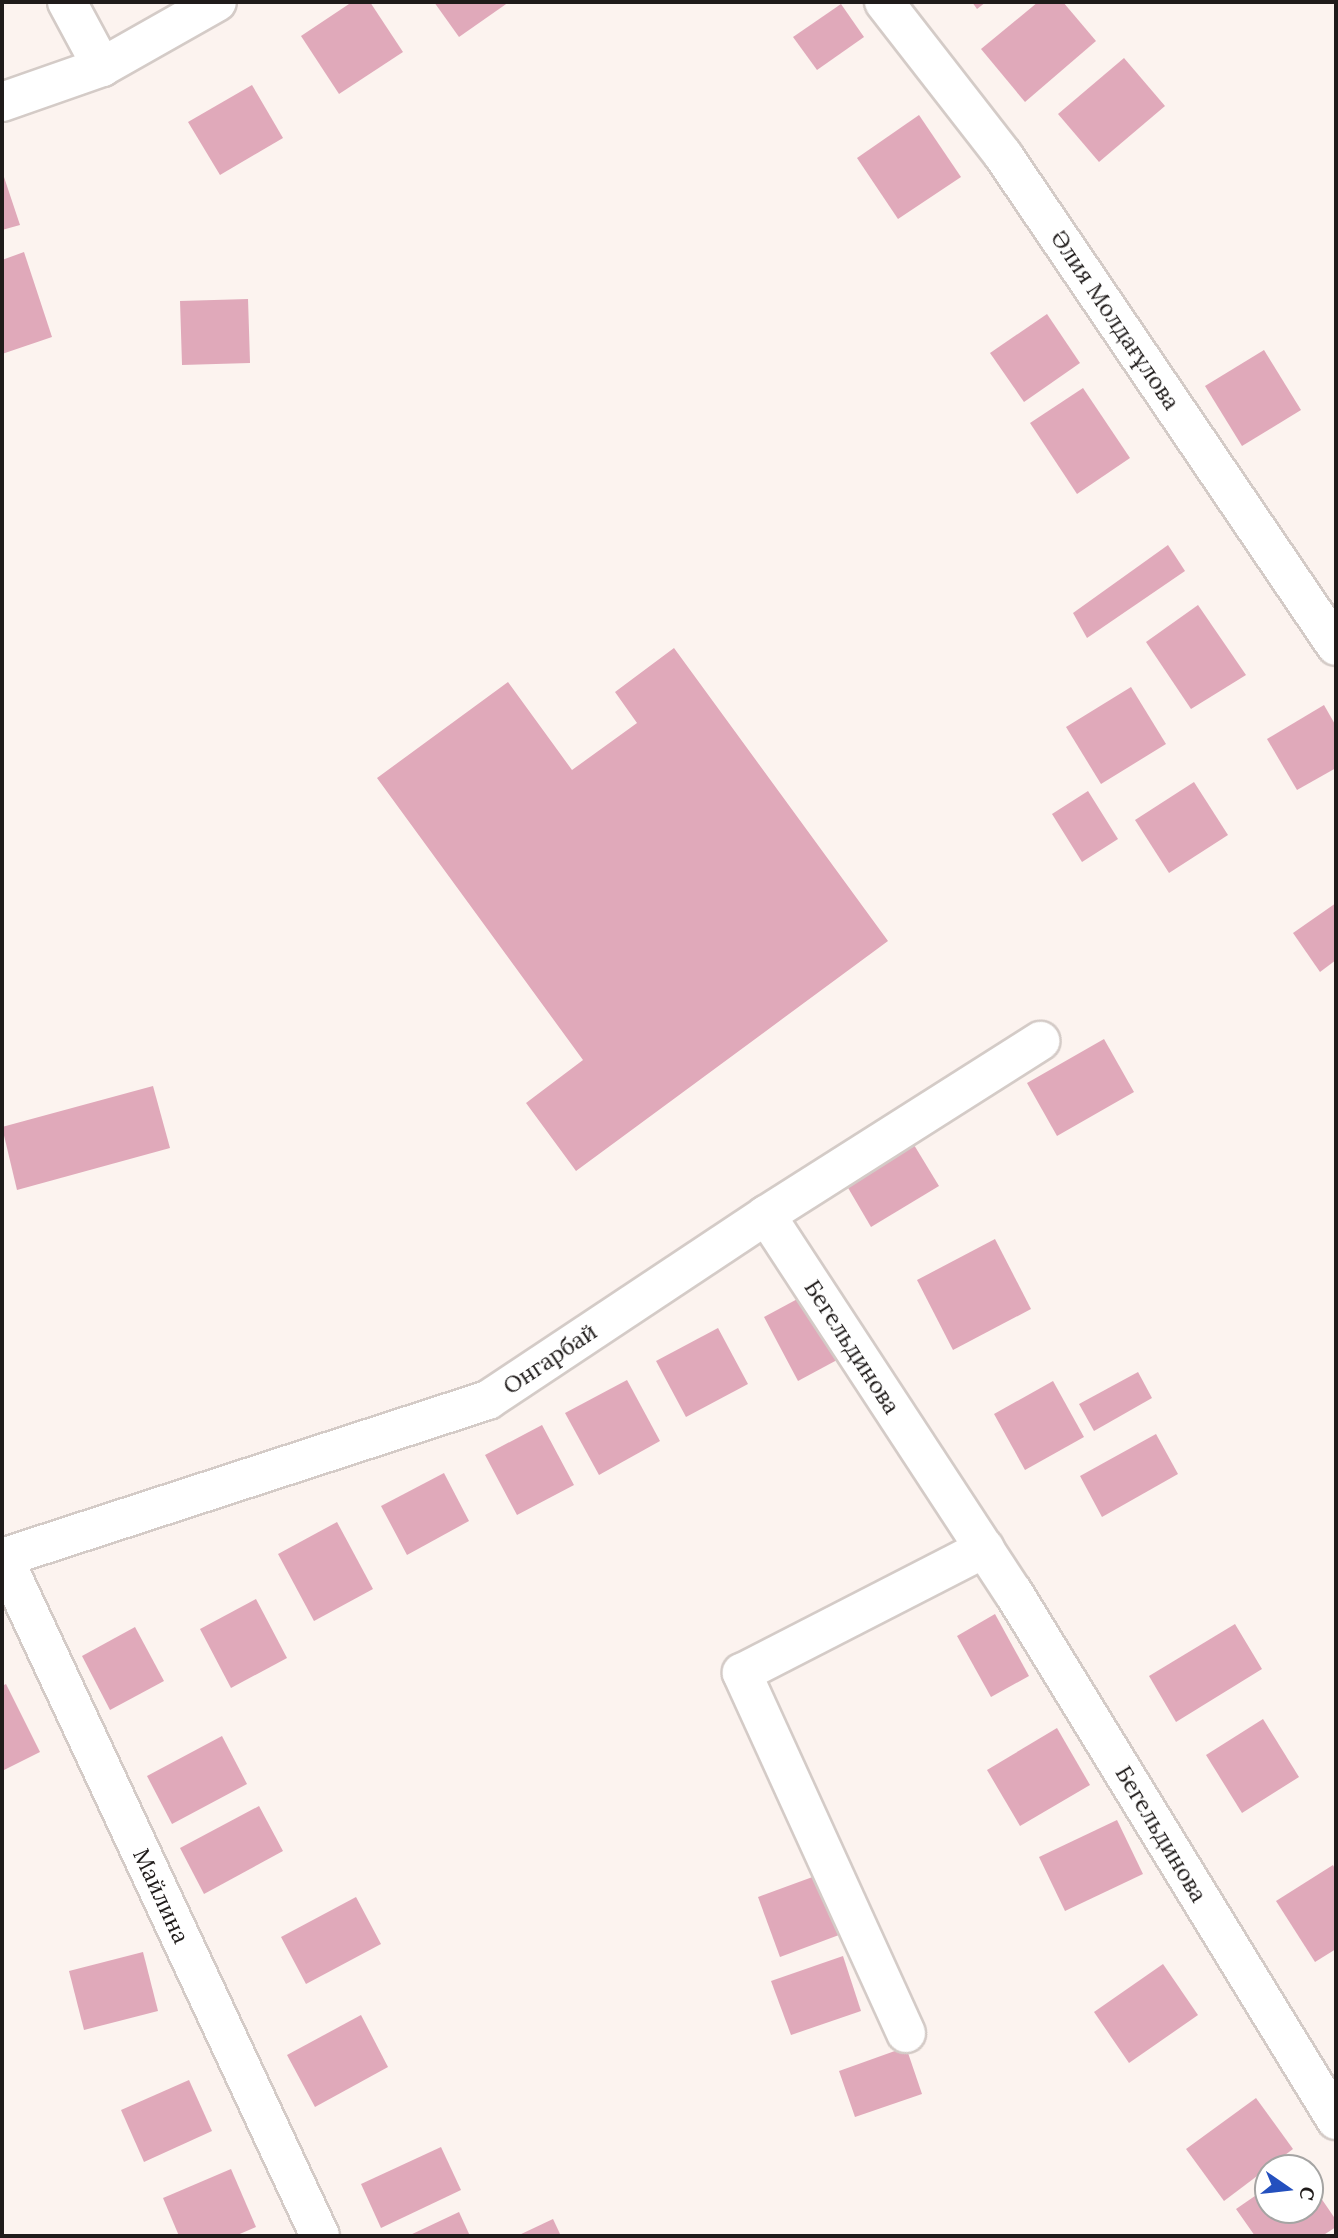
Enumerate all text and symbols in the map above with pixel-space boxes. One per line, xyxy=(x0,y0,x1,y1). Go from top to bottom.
street label: Әлия Молдағұлова xyxy=(1045,225,1185,415)
street label: Бегельдинова xyxy=(798,1275,906,1419)
street label: Онгарбай xyxy=(498,1318,602,1400)
street label: Бегельдинова xyxy=(1109,1761,1213,1907)
street label: Майлина xyxy=(127,1844,195,1948)
north arrow xyxy=(1254,2154,1324,2224)
text: С xyxy=(1294,2184,1321,2203)

